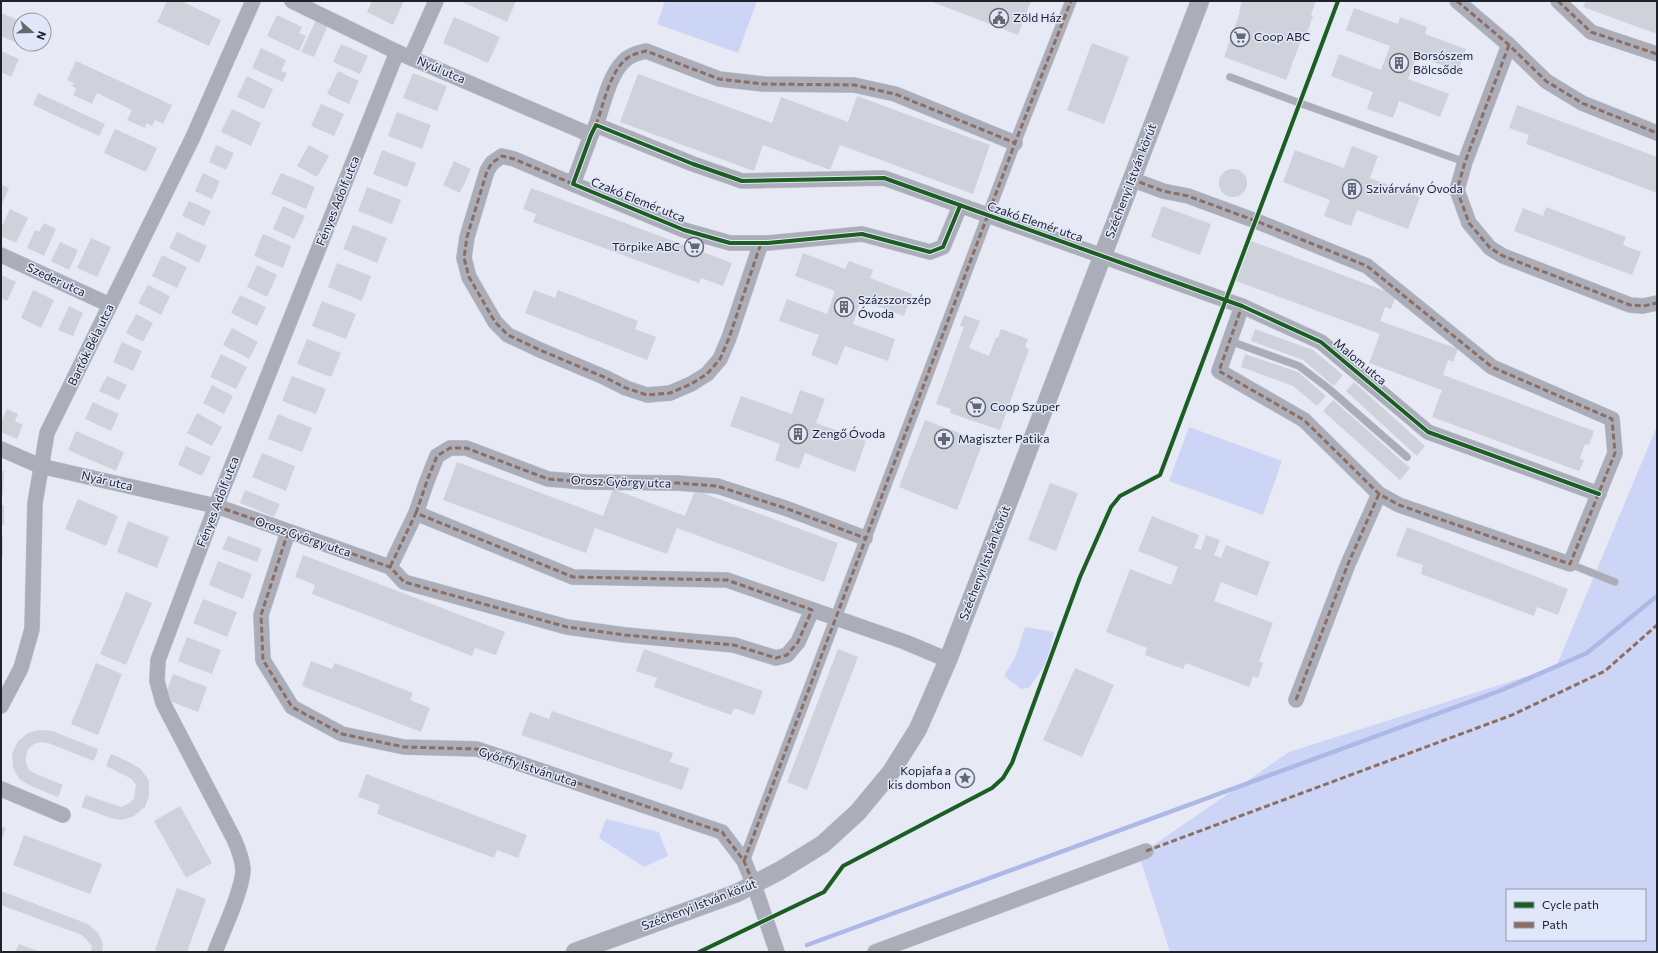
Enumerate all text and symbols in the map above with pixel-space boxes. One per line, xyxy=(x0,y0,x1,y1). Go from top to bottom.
public building icon: Zöld Ház xyxy=(988,7,1010,29)
place label: Zöld Ház xyxy=(1013,10,1062,24)
north arrow xyxy=(12,12,52,52)
supermarket icon: Coop ABC xyxy=(1229,26,1251,48)
text: N xyxy=(34,29,49,42)
place label: Coop ABC xyxy=(1254,29,1310,43)
place label: Borsószem Bölcsőde xyxy=(1413,48,1473,76)
building icon: Borsószem Bölcsőde xyxy=(1388,52,1410,74)
street label: Nyúl utca xyxy=(415,53,468,85)
street label: Széchenyi István körút xyxy=(1102,121,1158,240)
street label: Fényes Adolf utca xyxy=(313,154,361,248)
street label: Czakó Elemér utca xyxy=(589,174,687,224)
building icon: Szivárvány Óvoda xyxy=(1341,178,1363,200)
place label: Szivárvány Óvoda xyxy=(1366,181,1463,195)
street label: Czakó Elemér utca xyxy=(986,198,1085,244)
supermarket icon: Törpike ABC xyxy=(683,236,705,258)
place label: Törpike ABC xyxy=(612,239,680,253)
street label: Szeder utca xyxy=(25,259,88,299)
place label: Százszorszép Óvoda xyxy=(858,292,931,320)
building icon: Százszorszép Óvoda xyxy=(833,296,855,318)
street label: Bartók Béla utca xyxy=(64,301,116,388)
street label: Malom utca xyxy=(1331,335,1390,387)
supermarket icon: Coop Szuper xyxy=(965,396,987,418)
place label: Coop Szuper xyxy=(990,399,1060,413)
building icon: Zengő Óvoda xyxy=(787,423,809,445)
place label: Zengő Óvoda xyxy=(812,426,885,440)
pharmacy icon: Magiszter Patika xyxy=(933,428,955,450)
place label: Magiszter Patika xyxy=(958,431,1050,445)
street label: Fényes Adolf utca xyxy=(193,454,241,549)
street label: Nyár utca xyxy=(80,467,134,493)
street label: Orosz György utca xyxy=(571,472,671,490)
street label: Széchenyi István körút xyxy=(956,503,1012,622)
street label: Orosz György utca xyxy=(254,513,353,559)
street label: Győrffy István utca xyxy=(477,743,579,789)
place label: Kopjafa a kis dombon xyxy=(888,763,951,791)
place icon: Kopjafa a kis dombon xyxy=(954,767,976,789)
street label: Széchenyi István körút xyxy=(639,876,758,932)
legend xyxy=(1506,889,1646,941)
text: Cycle path xyxy=(1542,897,1599,911)
text: Path xyxy=(1542,917,1568,931)

